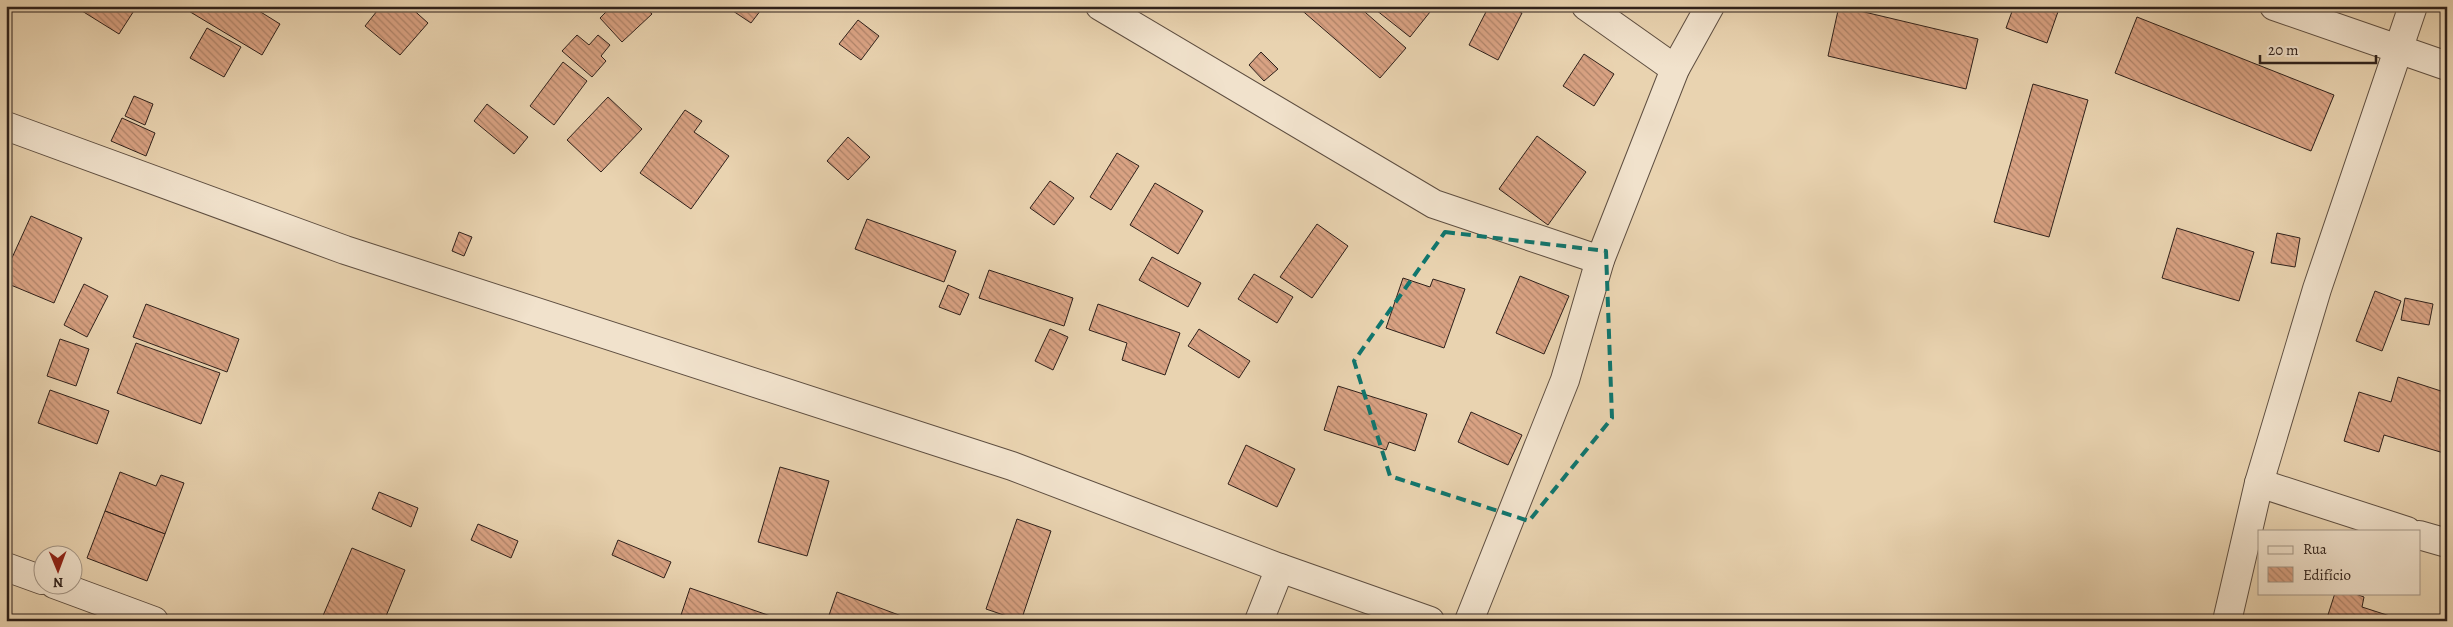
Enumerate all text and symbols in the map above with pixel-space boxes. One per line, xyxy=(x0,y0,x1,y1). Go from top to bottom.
scale bar xyxy=(2260,32,2377,64)
text: 20 m xyxy=(2268,40,2299,60)
legend xyxy=(2258,530,2420,594)
text: Rua xyxy=(2303,539,2327,559)
north arrow xyxy=(32,544,82,594)
text: Edifício xyxy=(2303,565,2351,585)
text: N xyxy=(53,573,63,592)

